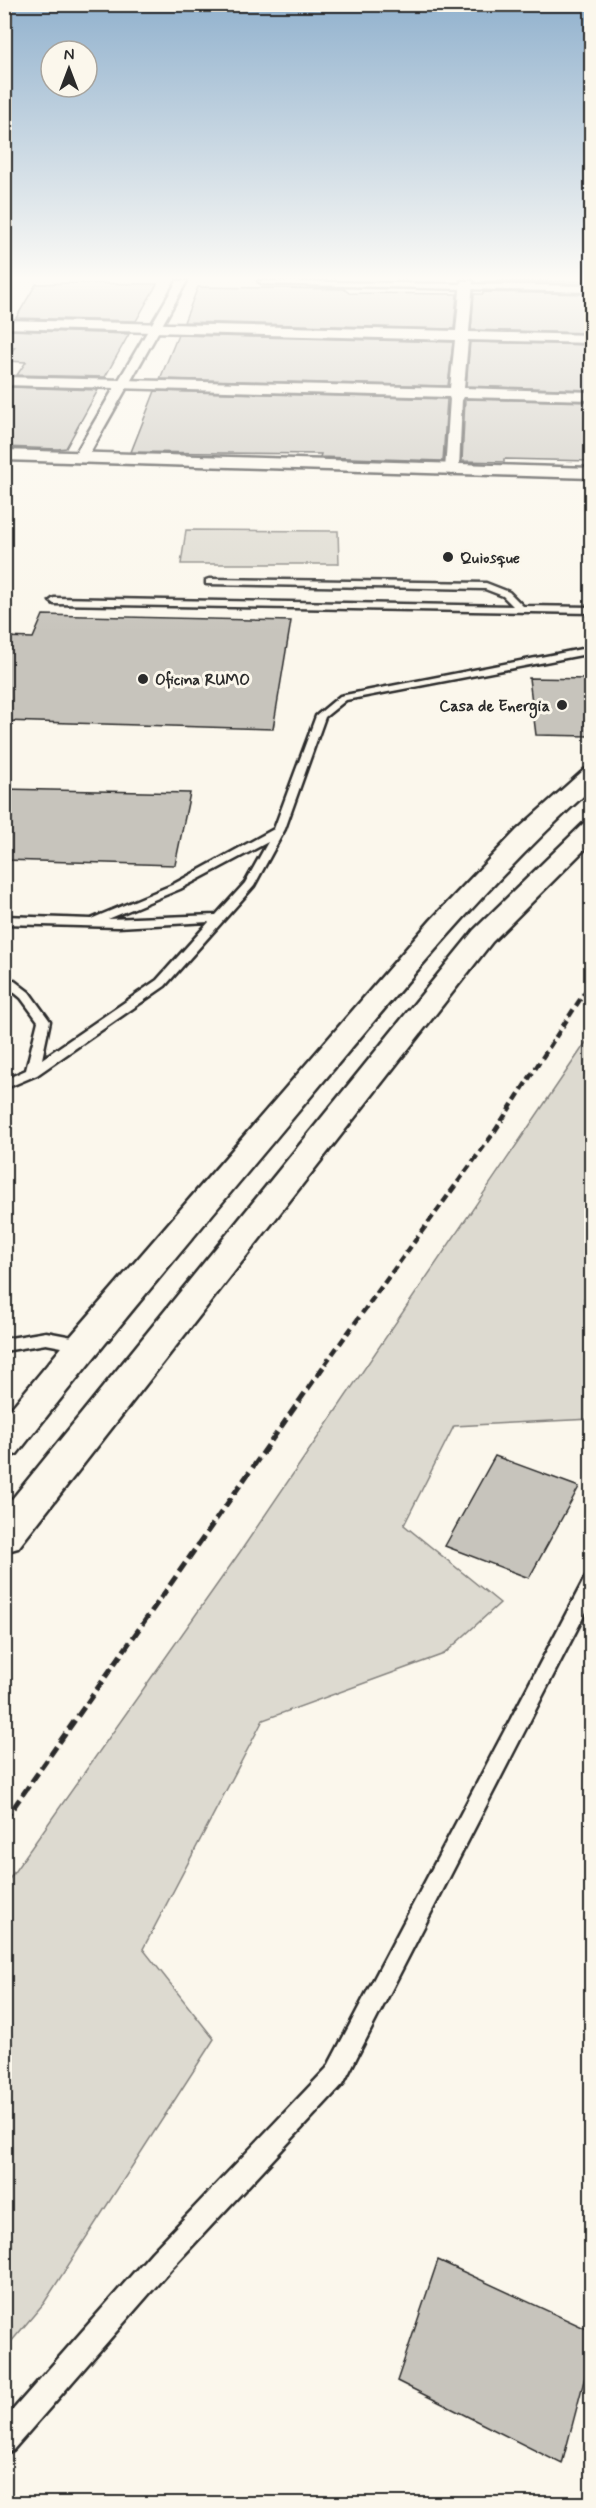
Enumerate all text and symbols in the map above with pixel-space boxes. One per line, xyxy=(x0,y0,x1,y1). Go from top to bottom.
north arrow xyxy=(39,39,99,99)
text: N xyxy=(64,45,74,66)
place label: Quiosque xyxy=(460,548,520,569)
marker: Quiosque xyxy=(441,550,455,564)
place label: Oficina RUMO xyxy=(155,670,250,691)
marker: Oficina RUMO xyxy=(136,672,150,686)
place label: Casa de Energia xyxy=(439,696,550,719)
marker: Casa de Energia xyxy=(555,698,569,712)

